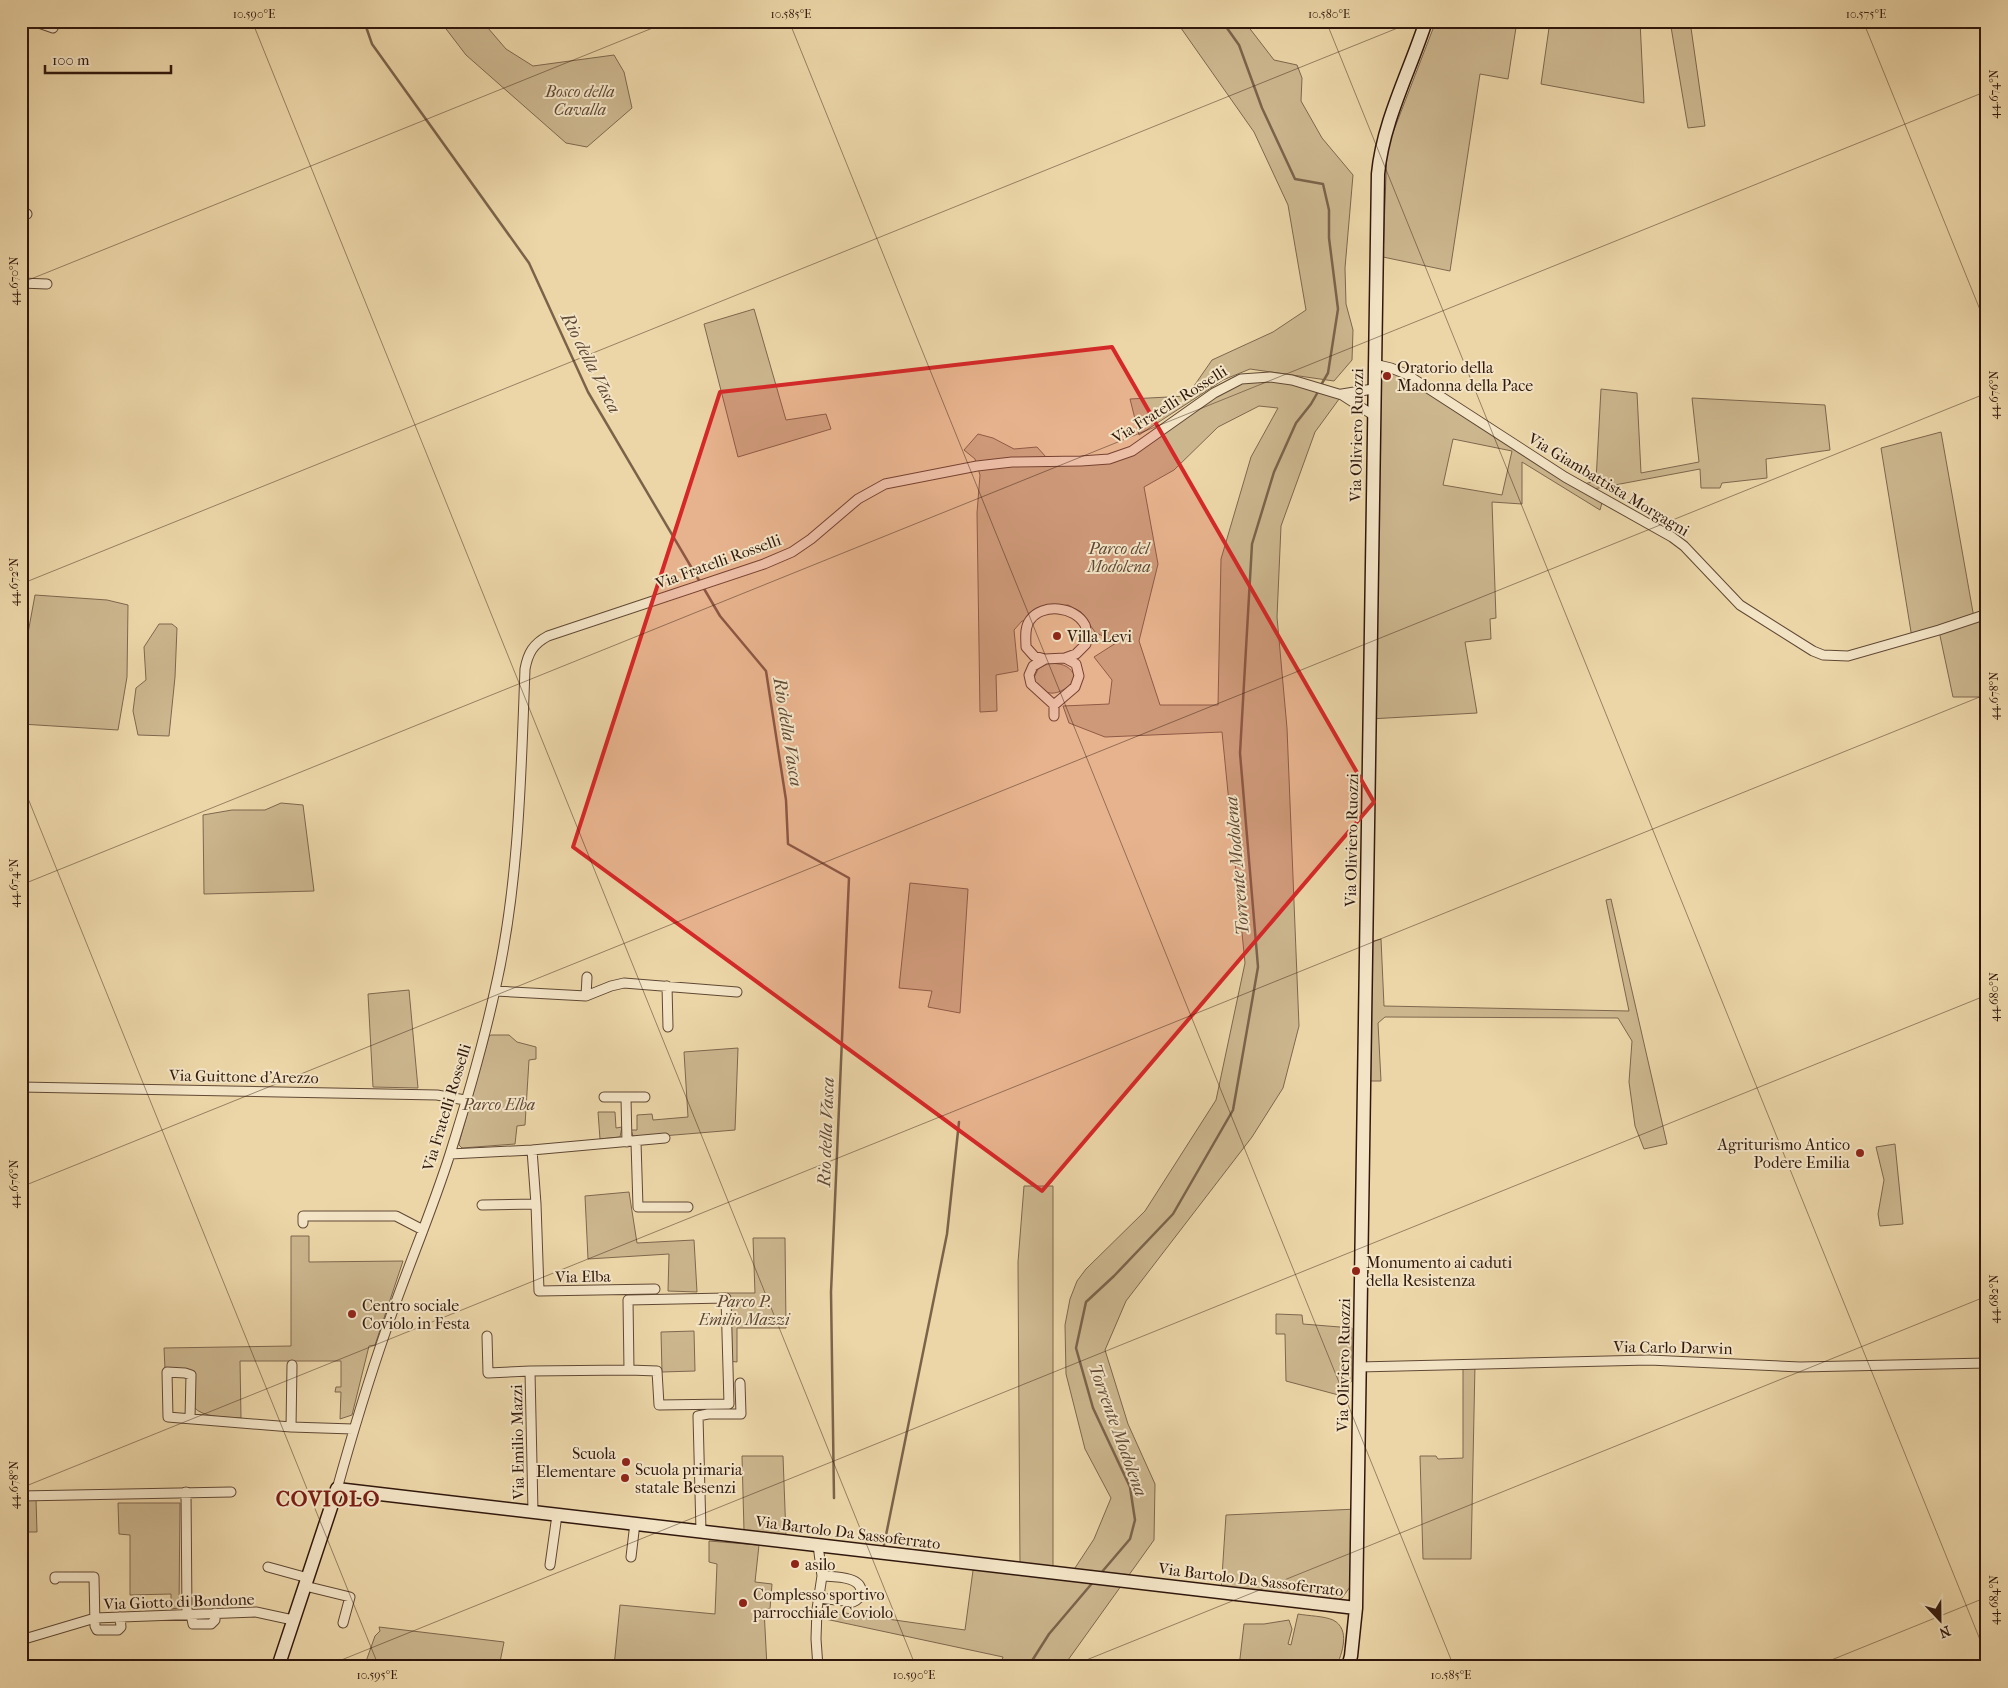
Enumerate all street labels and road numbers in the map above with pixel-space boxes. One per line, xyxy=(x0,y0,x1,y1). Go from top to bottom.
street label: Via Fratelli Rosselli xyxy=(1107,361,1231,448)
street label: Via Oliviero Ruozzi xyxy=(1346,368,1367,503)
street label: Via Giambattista Morgagni xyxy=(1524,428,1693,540)
street label: Via Fratelli Rosselli xyxy=(652,530,784,593)
street label: Via Oliviero Ruozzi xyxy=(1341,773,1362,908)
street label: Via Fratelli Rosselli xyxy=(418,1041,475,1174)
street label: Via Guittone d'Arezzo xyxy=(168,1066,319,1087)
street label: Via Elba xyxy=(554,1267,612,1287)
street label: Via Oliviero Ruozzi xyxy=(1333,1298,1354,1433)
street label: Via Carlo Darwin xyxy=(1612,1337,1733,1358)
street label: Via Emilio Mazzi xyxy=(507,1384,528,1501)
street label: Via Bartolo Da Sassoferrato xyxy=(753,1512,942,1553)
street label: Via Bartolo Da Sassoferrato xyxy=(1156,1559,1345,1600)
street label: Via Giotto di Bondone xyxy=(102,1589,255,1614)

